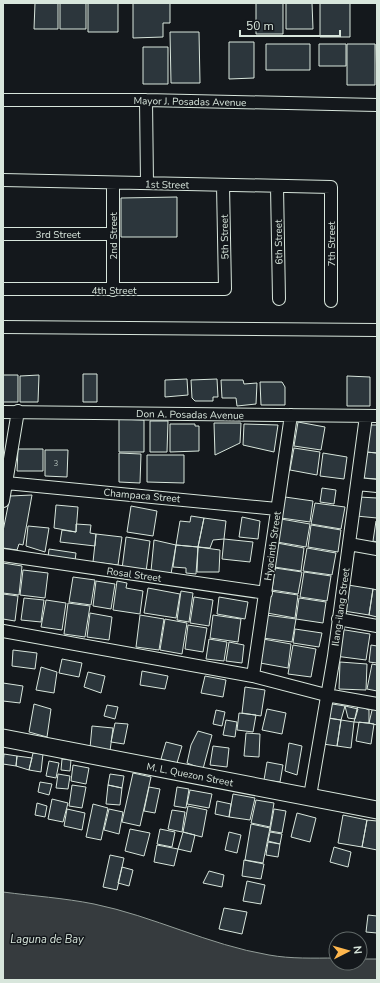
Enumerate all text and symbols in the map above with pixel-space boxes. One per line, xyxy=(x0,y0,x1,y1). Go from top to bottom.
scale bar xyxy=(240,12,340,38)
text: 50 m xyxy=(246,18,274,34)
street label: Mayor J. Posadas Avenue xyxy=(133,94,247,110)
street label: 1st Street xyxy=(145,178,190,192)
street label: 2nd Street xyxy=(107,212,121,260)
street label: 5th Street xyxy=(218,214,232,260)
street label: 6th Street xyxy=(272,219,286,265)
street label: 7th Street xyxy=(325,221,339,267)
street label: 3rd Street xyxy=(35,228,81,242)
street label: 4th Street xyxy=(91,284,137,298)
street label: Don A. Posadas Avenue xyxy=(136,407,244,423)
house number: 3 xyxy=(54,458,59,469)
street label: Champaca Street xyxy=(103,486,181,506)
street label: Hyacinth Street xyxy=(261,510,285,582)
street label: Rosal Street xyxy=(106,564,163,586)
street label: Ilang-ilang Street xyxy=(329,567,353,647)
street label: M. L. Quezon Street xyxy=(145,760,235,790)
north arrow xyxy=(328,931,368,971)
water label: Laguna de Bay xyxy=(10,932,84,947)
text: N xyxy=(350,945,365,955)

